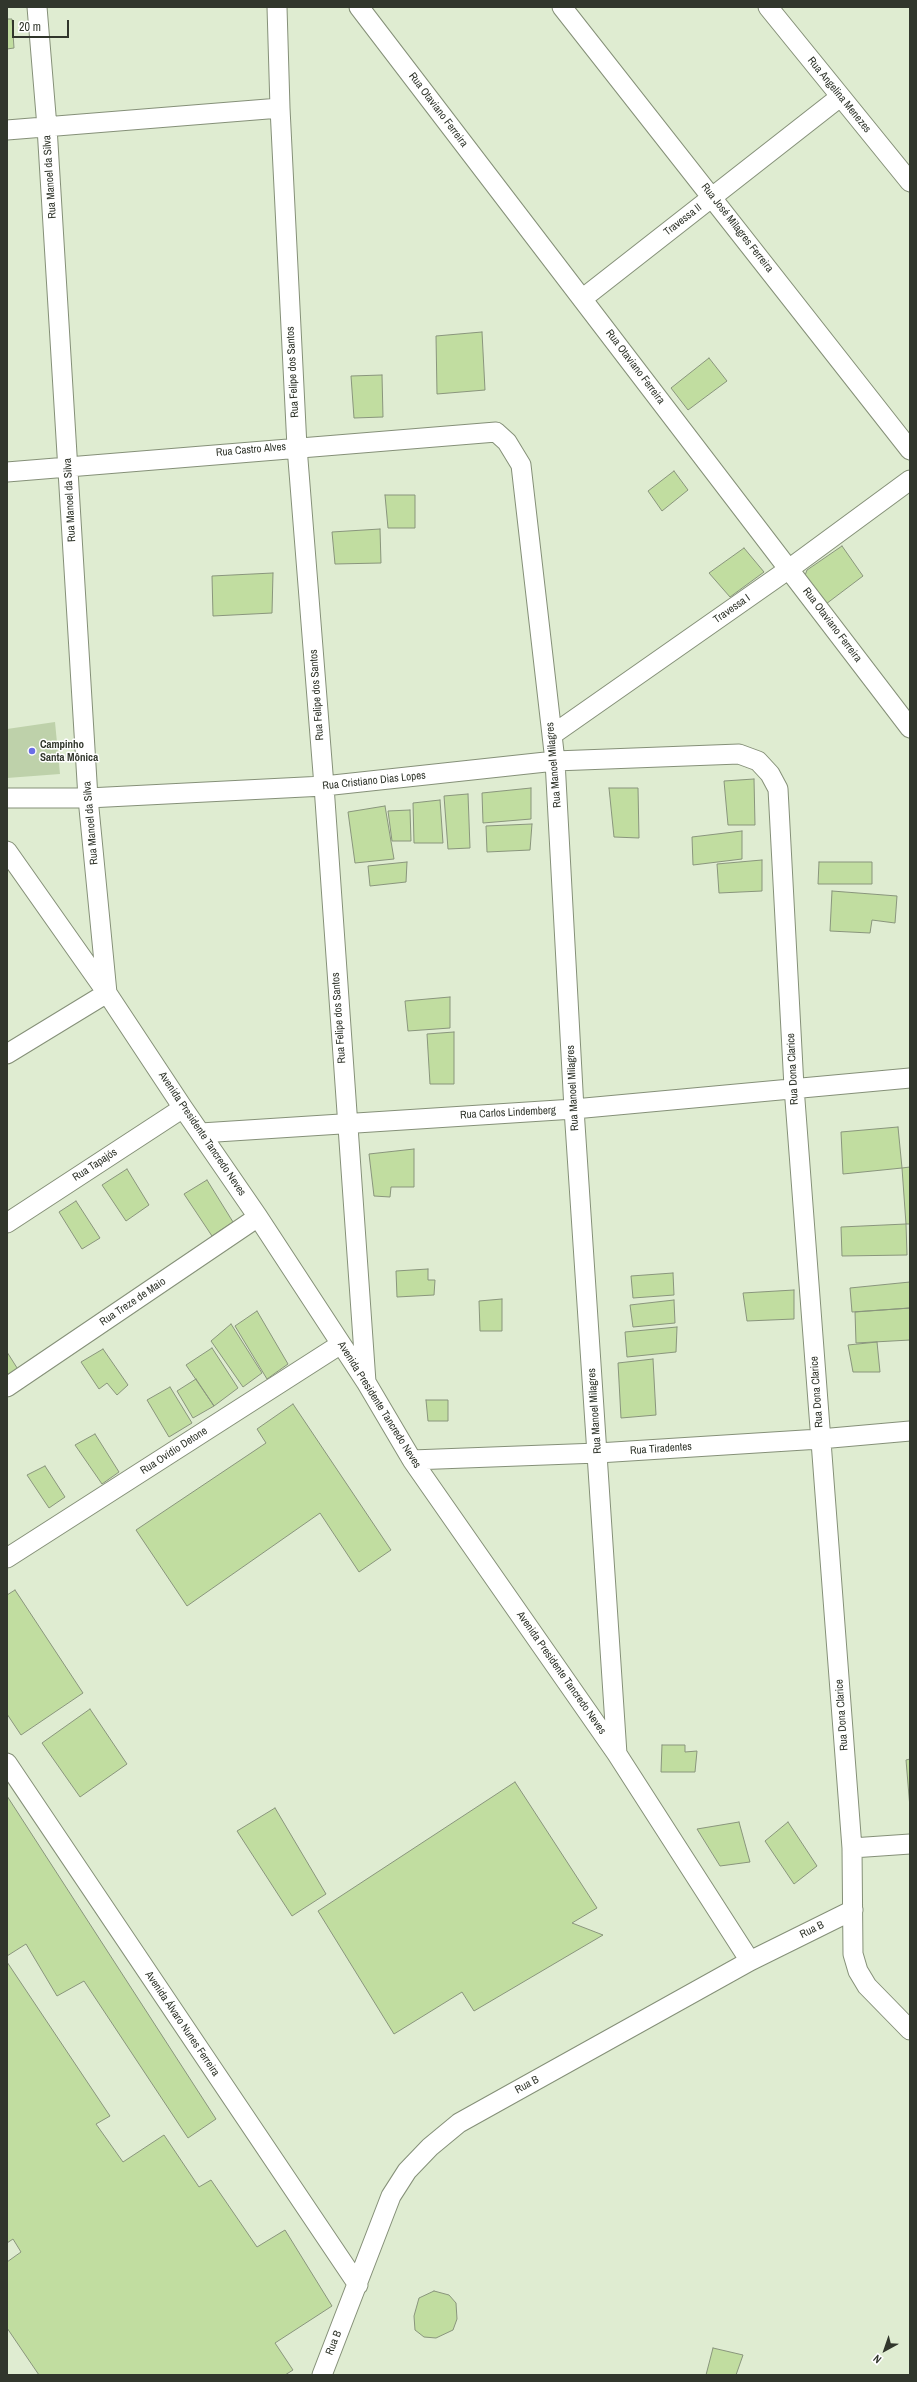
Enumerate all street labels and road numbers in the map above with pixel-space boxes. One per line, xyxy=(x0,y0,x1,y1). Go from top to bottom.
street label: Rua Angelina Menezes xyxy=(804,54,874,136)
street label: Rua Otaviano Ferreira xyxy=(406,70,470,150)
street label: Rua Manoel da Silva xyxy=(40,135,60,219)
street label: Rua José Milagres Ferreira xyxy=(698,181,776,275)
street label: Travessa II xyxy=(661,201,705,239)
street label: Rua Felipe dos Santos xyxy=(284,326,302,418)
street label: Rua Otaviano Ferreira xyxy=(603,327,667,407)
street label: Rua Castro Alves xyxy=(215,440,287,460)
street label: Rua Manoel da Silva xyxy=(61,458,79,542)
street label: Rua Otaviano Ferreira xyxy=(800,585,864,665)
street label: Travessa I xyxy=(711,592,753,626)
street label: Rua Felipe dos Santos xyxy=(307,649,327,741)
street label: Rua Manoel Milagres xyxy=(544,722,564,808)
street label: Rua Cristiano Dias Lopes xyxy=(322,769,426,793)
street label: Rua Manoel da Silva xyxy=(81,781,101,865)
street label: Rua Felipe dos Santos xyxy=(329,972,349,1064)
street label: Rua Dona Clarice xyxy=(785,1033,801,1105)
street label: Rua Manoel Milagres xyxy=(564,1045,582,1131)
street label: Avenida Presidente Tancredo Neves xyxy=(155,1069,249,1199)
street label: Rua Carlos Lindemberg xyxy=(460,1104,556,1122)
street label: Rua Tapajós xyxy=(70,1146,120,1184)
street label: Rua Treze de Maio xyxy=(97,1275,169,1329)
street label: Avenida Presidente Tancredo Neves xyxy=(334,1339,424,1471)
street label: Rua Dona Clarice xyxy=(808,1356,826,1428)
street label: Rua Manoel Milagres xyxy=(585,1368,605,1454)
street label: Rua Ovídio Detone xyxy=(138,1424,210,1478)
street label: Rua Tiradentes xyxy=(630,1440,692,1458)
street label: Avenida Presidente Tancredo Neves xyxy=(513,1609,609,1737)
street label: Rua Dona Clarice xyxy=(833,1679,851,1751)
street label: Rua B xyxy=(798,1919,826,1941)
street label: Avenida Álvaro Nunes Ferreira xyxy=(142,1969,222,2079)
street label: Rua B xyxy=(513,2073,541,2097)
street label: Rua B xyxy=(323,2329,345,2357)

